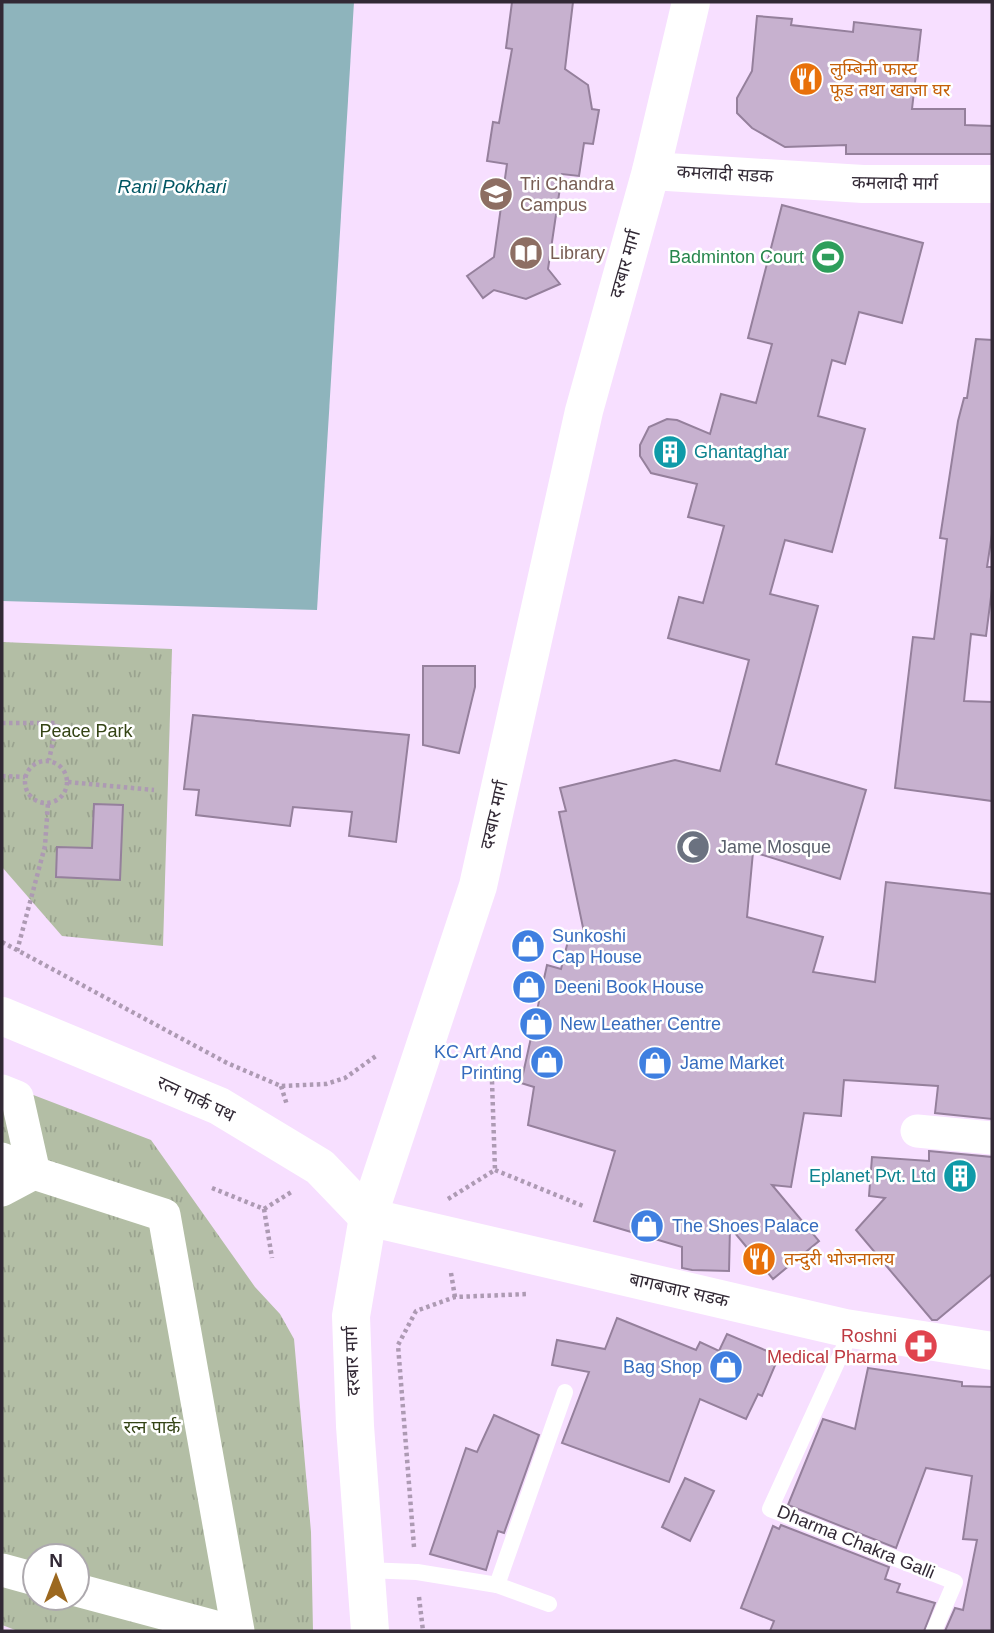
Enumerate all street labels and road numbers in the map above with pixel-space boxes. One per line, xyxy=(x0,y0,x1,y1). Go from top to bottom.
street label: कमलादी सडक xyxy=(676,161,775,187)
street label: कमलादी मार्ग xyxy=(852,171,939,194)
street label: दरबार मार्ग xyxy=(605,226,645,300)
street label: दरबार मार्ग xyxy=(475,778,512,851)
street label: रत्न पार्क पथ xyxy=(154,1071,239,1126)
street label: बागबजार सडक xyxy=(627,1269,732,1311)
street label: दरबार मार्ग xyxy=(340,1325,363,1396)
street label: Dharma Chakra Galli xyxy=(774,1501,938,1583)

